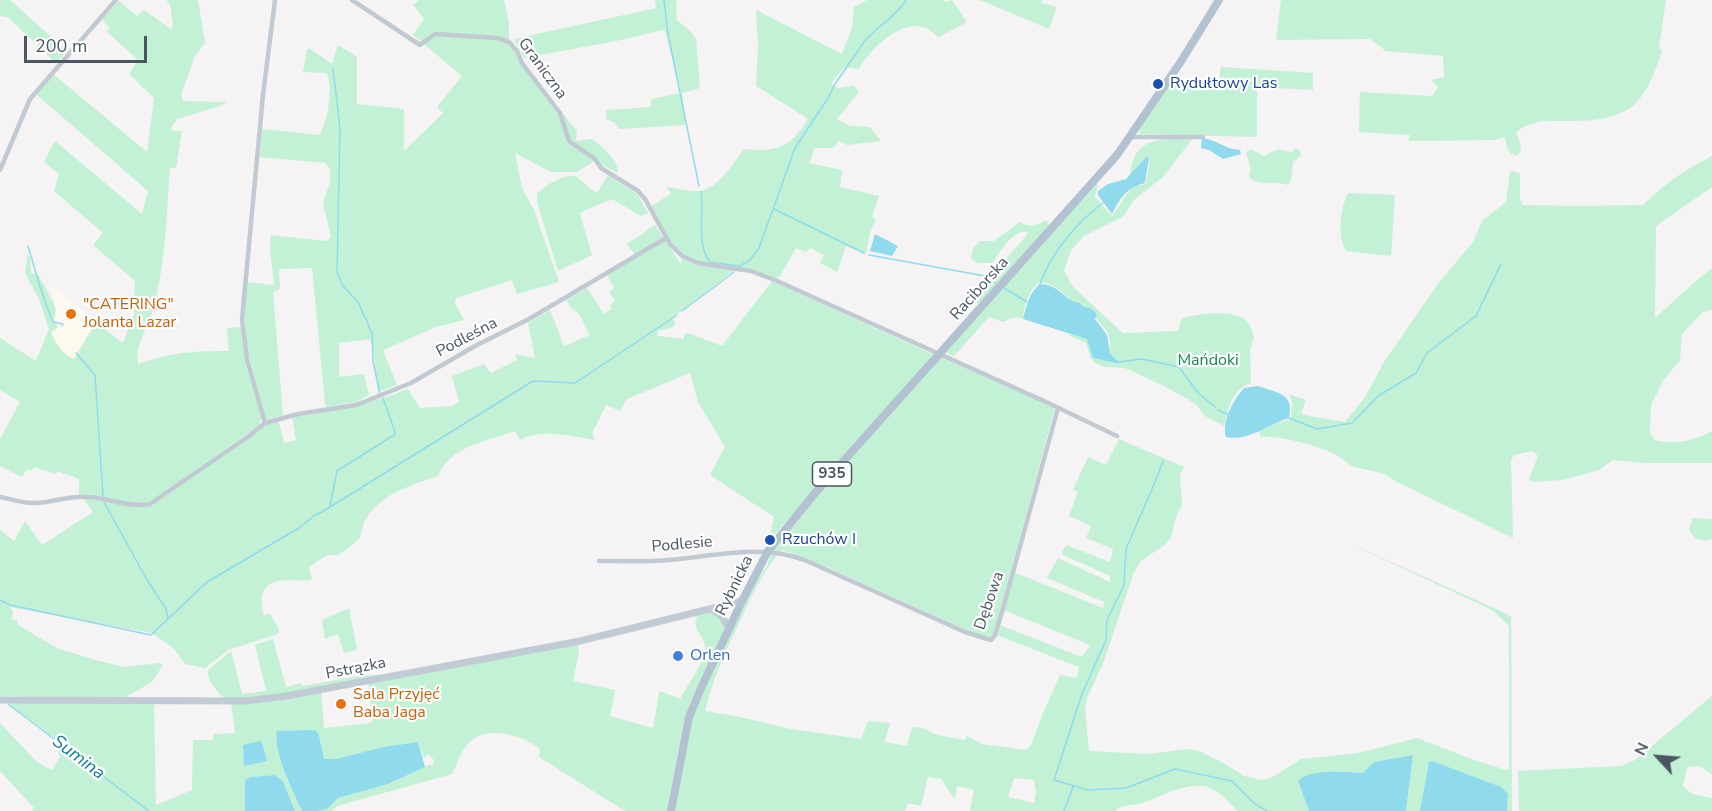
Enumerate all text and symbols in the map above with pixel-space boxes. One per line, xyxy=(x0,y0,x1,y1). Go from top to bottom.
scale bar xyxy=(27,24,150,62)
text: 200 m xyxy=(35,34,87,58)
street label: Graniczna xyxy=(513,35,571,103)
place label: Rydułtowy Las xyxy=(1170,74,1278,94)
marker: Rydułtowy Las xyxy=(1151,77,1165,91)
street label: Raciborska xyxy=(947,254,1013,324)
place label: "CATERING" Jolanta Lazar xyxy=(83,295,176,333)
marker: "CATERING" Jolanta Lazar xyxy=(64,307,78,321)
street label: Podleśna xyxy=(433,314,501,362)
park label: Mańdoki xyxy=(1177,351,1239,371)
road number: 935 xyxy=(812,462,852,486)
place label: Rzuchów I xyxy=(782,530,856,550)
street label: Podlesie xyxy=(651,533,713,557)
marker: Rzuchów I xyxy=(763,533,777,547)
street label: Rybnicka xyxy=(712,553,758,619)
street label: Dębowa xyxy=(971,569,1009,633)
place label: Orlen xyxy=(690,646,730,666)
marker: Orlen xyxy=(671,649,685,663)
street label: Pstrązka xyxy=(324,654,388,684)
place label: Sala Przyjęć Baba Jaga xyxy=(353,685,440,723)
marker: Sala Przyjęć Baba Jaga xyxy=(334,697,348,711)
north arrow xyxy=(1628,727,1688,787)
water label: Sumina xyxy=(47,731,109,785)
text: N xyxy=(1629,739,1654,759)

